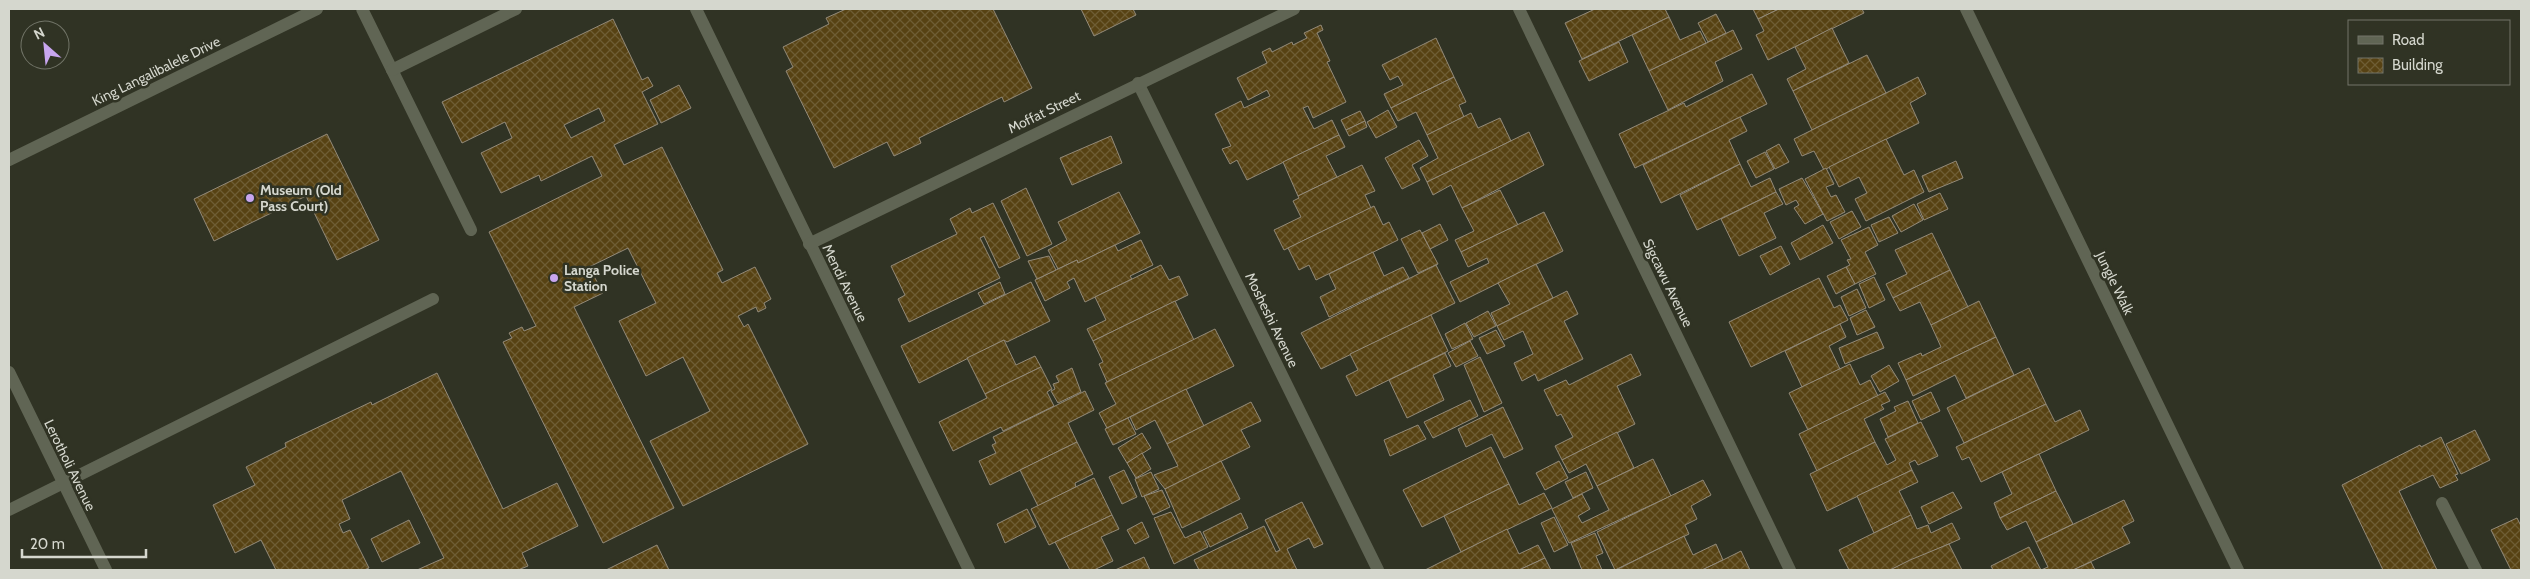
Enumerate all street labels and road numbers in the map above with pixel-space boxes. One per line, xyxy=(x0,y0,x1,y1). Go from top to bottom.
street label: King Langalibalele Drive xyxy=(89,32,223,110)
street label: Moffat Street xyxy=(1005,87,1083,137)
street label: Sigcawu Avenue xyxy=(1639,236,1697,330)
street label: Mendi Avenue xyxy=(818,241,872,325)
street label: Jungle Walk xyxy=(2092,248,2138,318)
street label: Mosheshi Avenue xyxy=(1241,270,1303,370)
street label: Lerotholi Avenue xyxy=(40,416,100,514)

